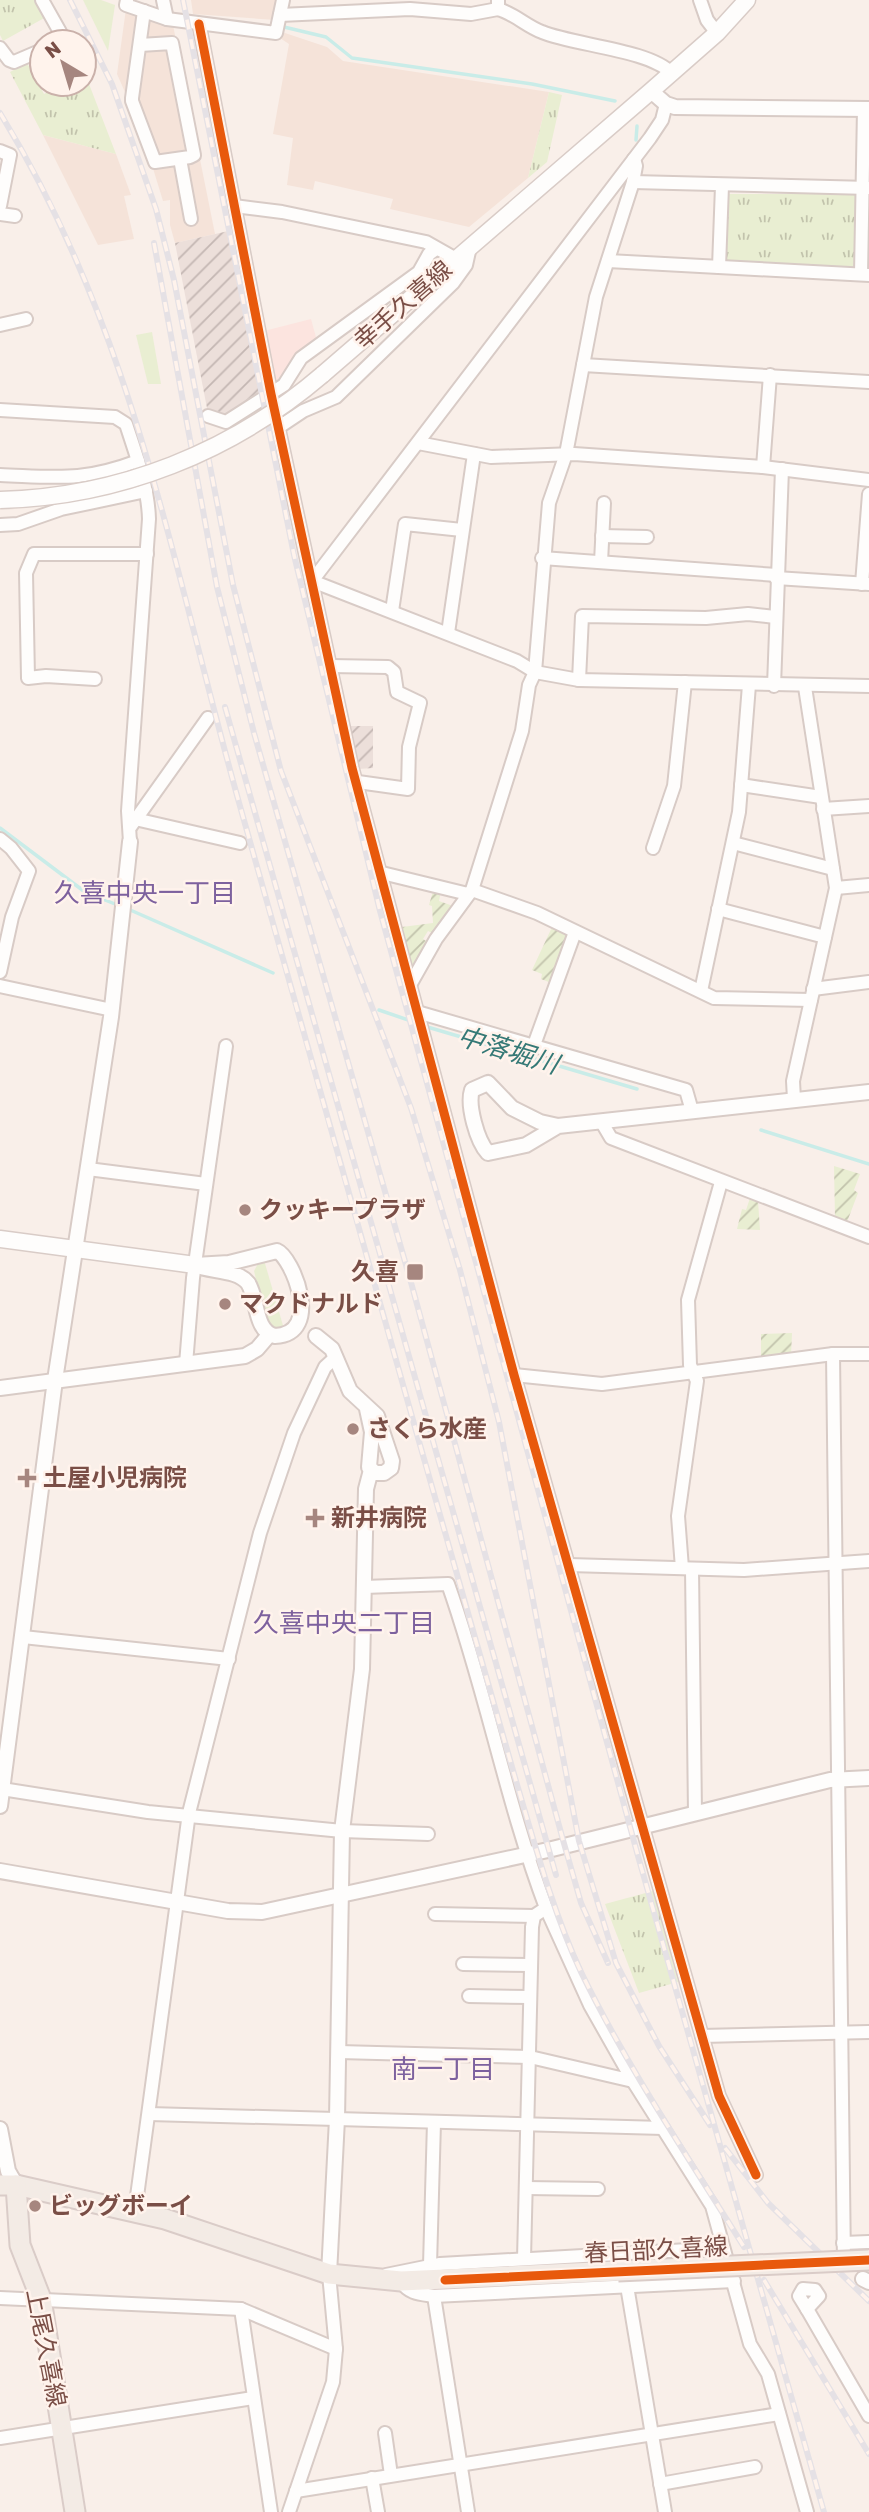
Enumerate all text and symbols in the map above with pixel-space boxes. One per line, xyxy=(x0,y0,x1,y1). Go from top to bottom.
north arrow xyxy=(28,28,98,98)
text: N xyxy=(40,37,65,63)
street label: 幸手久喜線 xyxy=(349,255,457,355)
district label: 久喜中央一丁目 xyxy=(54,878,236,909)
water label: 中落堀川 xyxy=(454,1020,565,1081)
place label: クッキープラザ xyxy=(259,1196,426,1224)
marker: クッキープラザ xyxy=(237,1202,253,1218)
place label: 久喜 xyxy=(351,1258,399,1286)
marker: 久喜 xyxy=(405,1262,425,1282)
place label: マクドナルド xyxy=(239,1290,383,1318)
marker: マクドナルド xyxy=(217,1296,233,1312)
place label: さくら水産 xyxy=(367,1415,487,1443)
marker: さくら水産 xyxy=(345,1421,361,1437)
place label: 土屋小児病院 xyxy=(43,1464,187,1492)
marker: 土屋小児病院 xyxy=(17,1468,37,1488)
place label: 新井病院 xyxy=(331,1504,427,1532)
marker: 新井病院 xyxy=(305,1508,325,1528)
district label: 久喜中央二丁目 xyxy=(253,1608,435,1639)
district label: 南一丁目 xyxy=(391,2054,495,2085)
place label: ビッグボーイ xyxy=(49,2192,193,2220)
marker: ビッグボーイ xyxy=(27,2198,43,2214)
street label: 春日部久喜線 xyxy=(583,2232,729,2268)
street label: 上尾久喜線 xyxy=(21,2286,71,2410)

